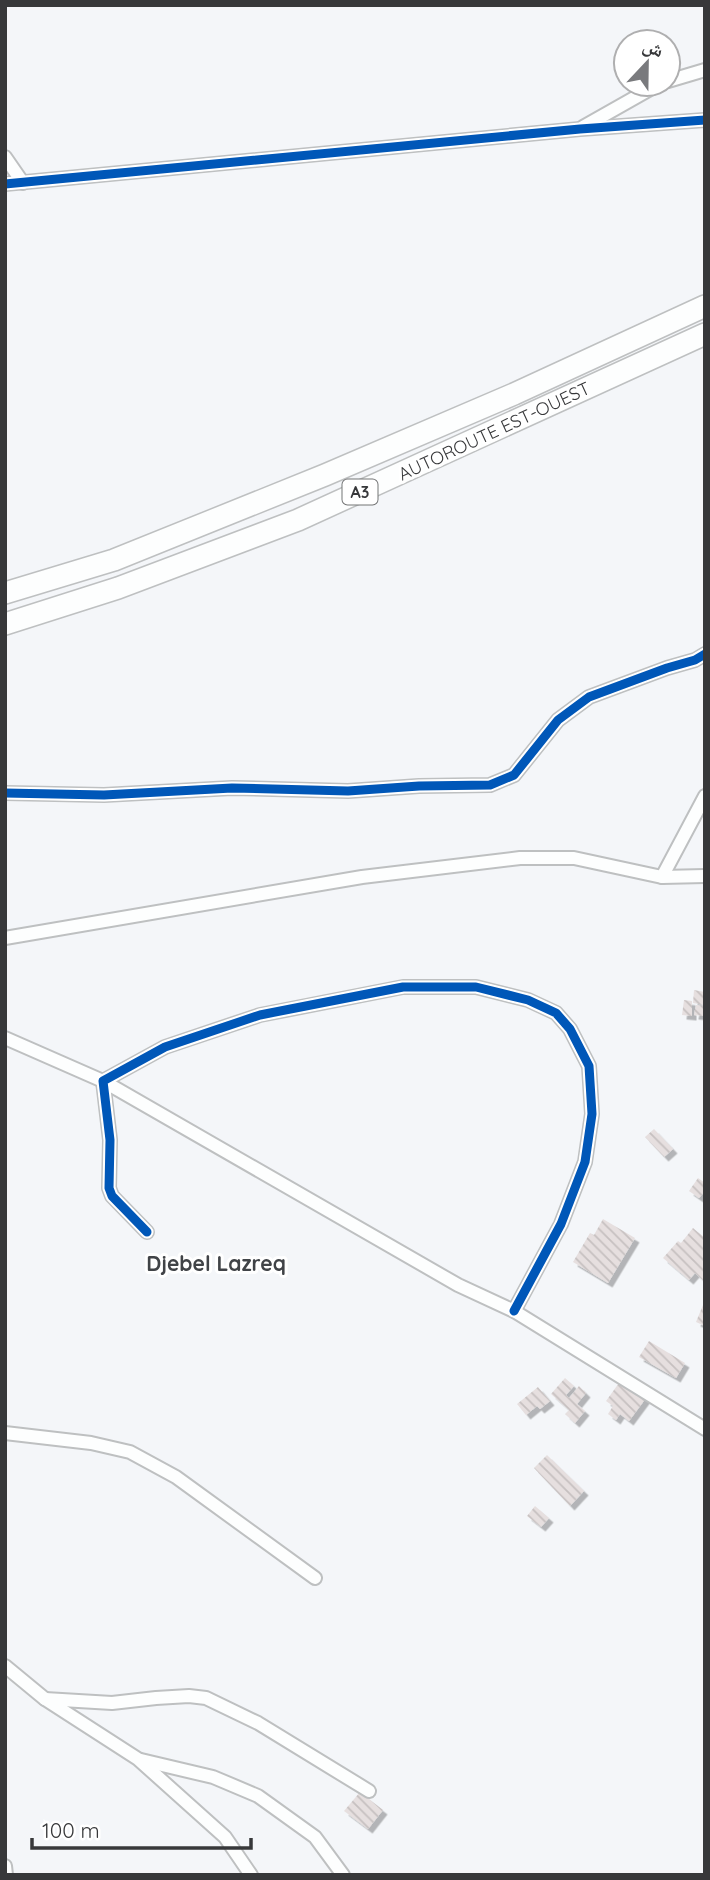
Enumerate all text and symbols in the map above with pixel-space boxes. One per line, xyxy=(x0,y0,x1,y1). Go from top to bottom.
north arrow xyxy=(612,28,682,98)
text: ش xyxy=(640,32,667,62)
street label: AUTOROUTE EST-OUEST xyxy=(394,376,594,486)
road number: A3 xyxy=(342,480,378,505)
district label: Djebel Lazreq xyxy=(146,1250,286,1276)
scale bar xyxy=(32,1806,250,1850)
text: 100 m xyxy=(42,1817,100,1843)

